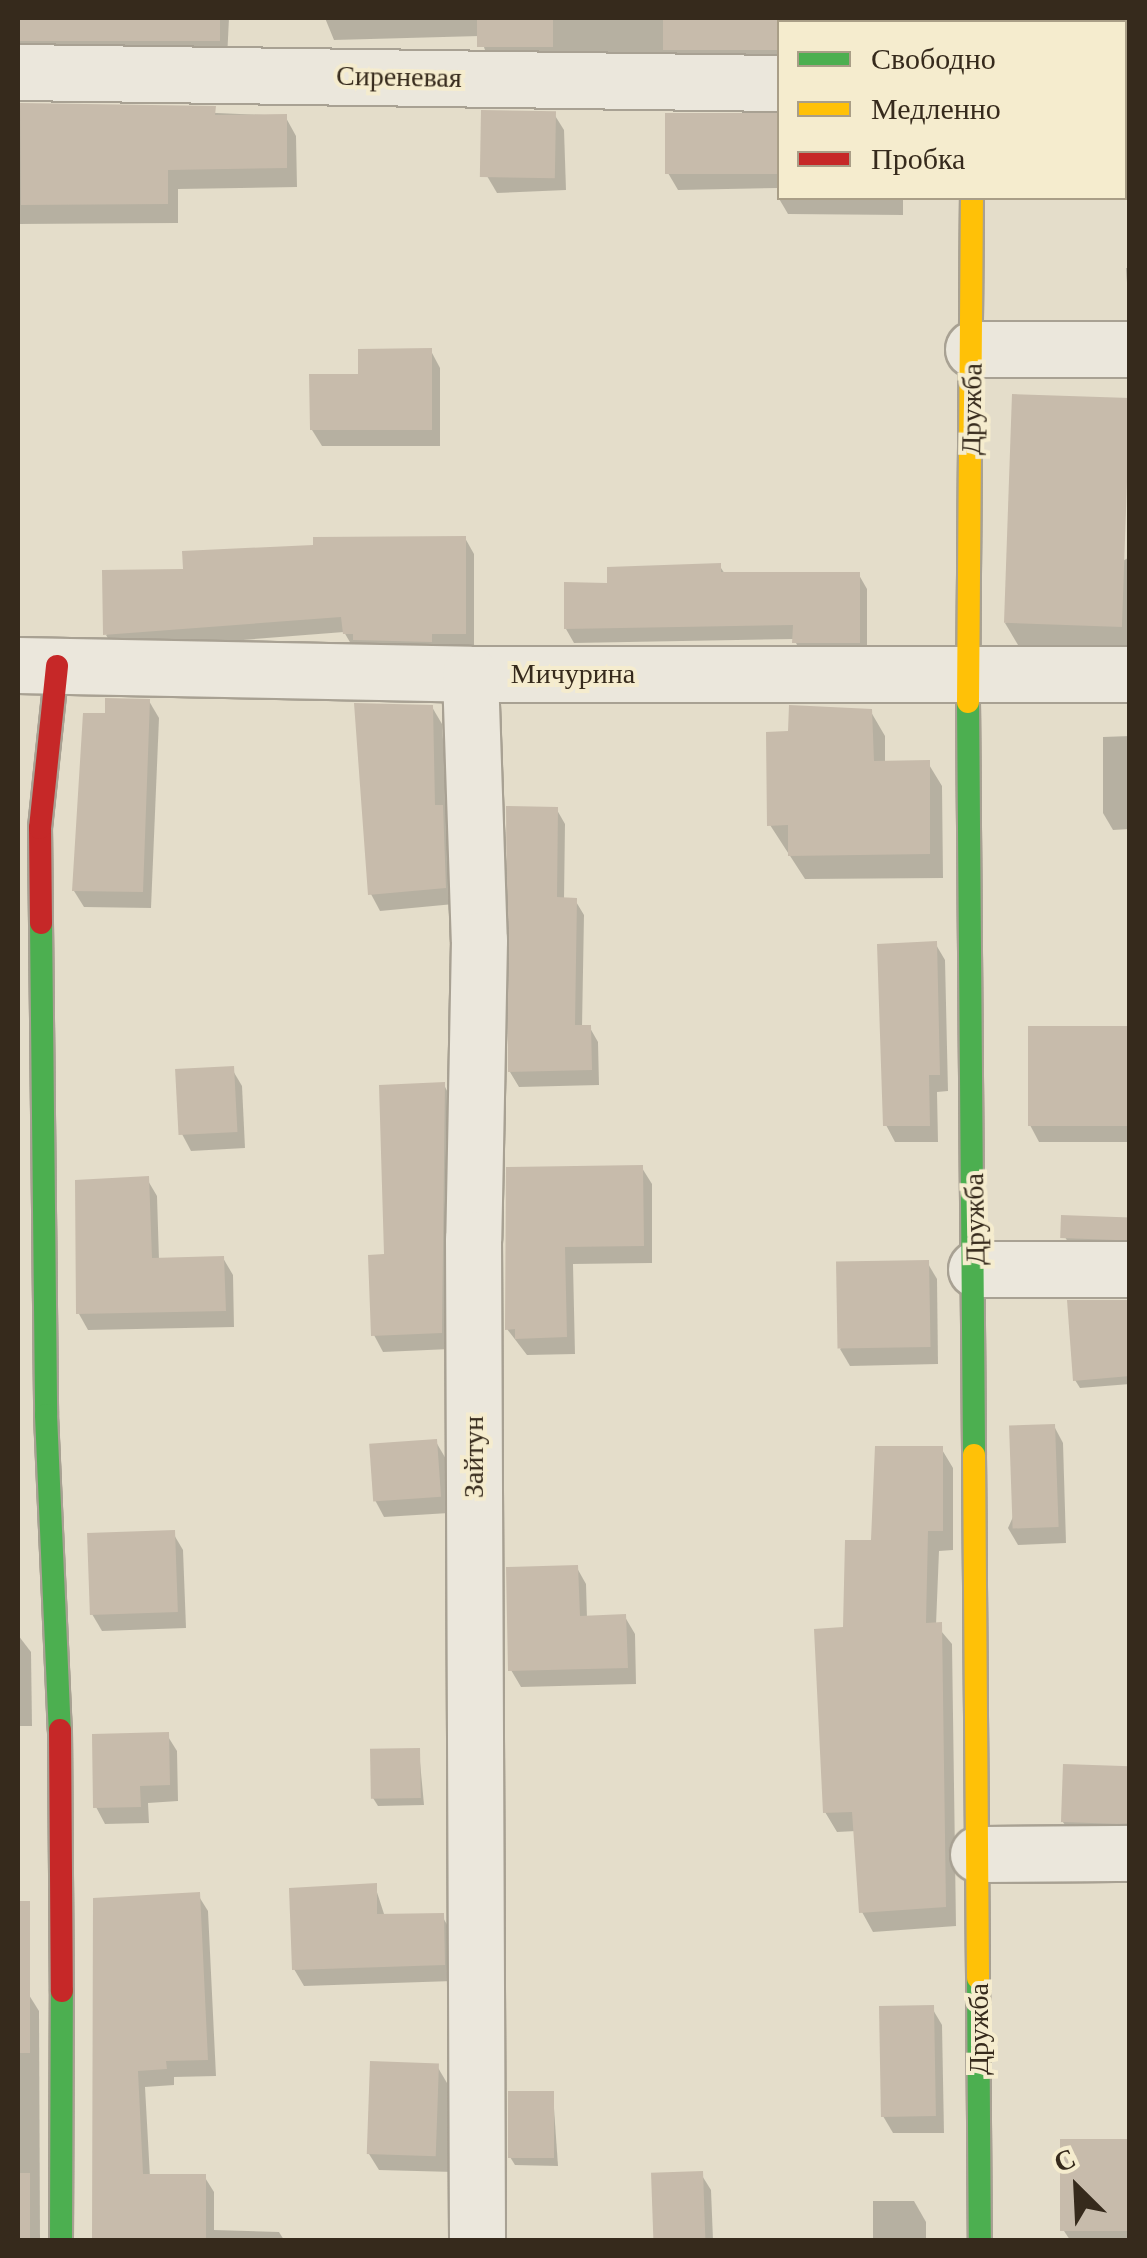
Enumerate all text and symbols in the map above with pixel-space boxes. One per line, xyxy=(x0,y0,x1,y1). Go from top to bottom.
legend xyxy=(777,20,1127,200)
text: Свободно xyxy=(871,42,996,75)
street label: Сиреневая xyxy=(336,59,462,95)
text: Медленно xyxy=(871,92,1001,125)
text: Пробка xyxy=(871,142,965,175)
street label: Дружба xyxy=(954,363,990,455)
street label: Мичурина xyxy=(511,657,635,691)
street label: Дружба xyxy=(957,1173,993,1265)
street label: Зайтун xyxy=(457,1416,491,1498)
street label: Дружба xyxy=(962,1983,996,2075)
north arrow xyxy=(1027,2138,1127,2238)
text: С xyxy=(1049,2142,1080,2178)

